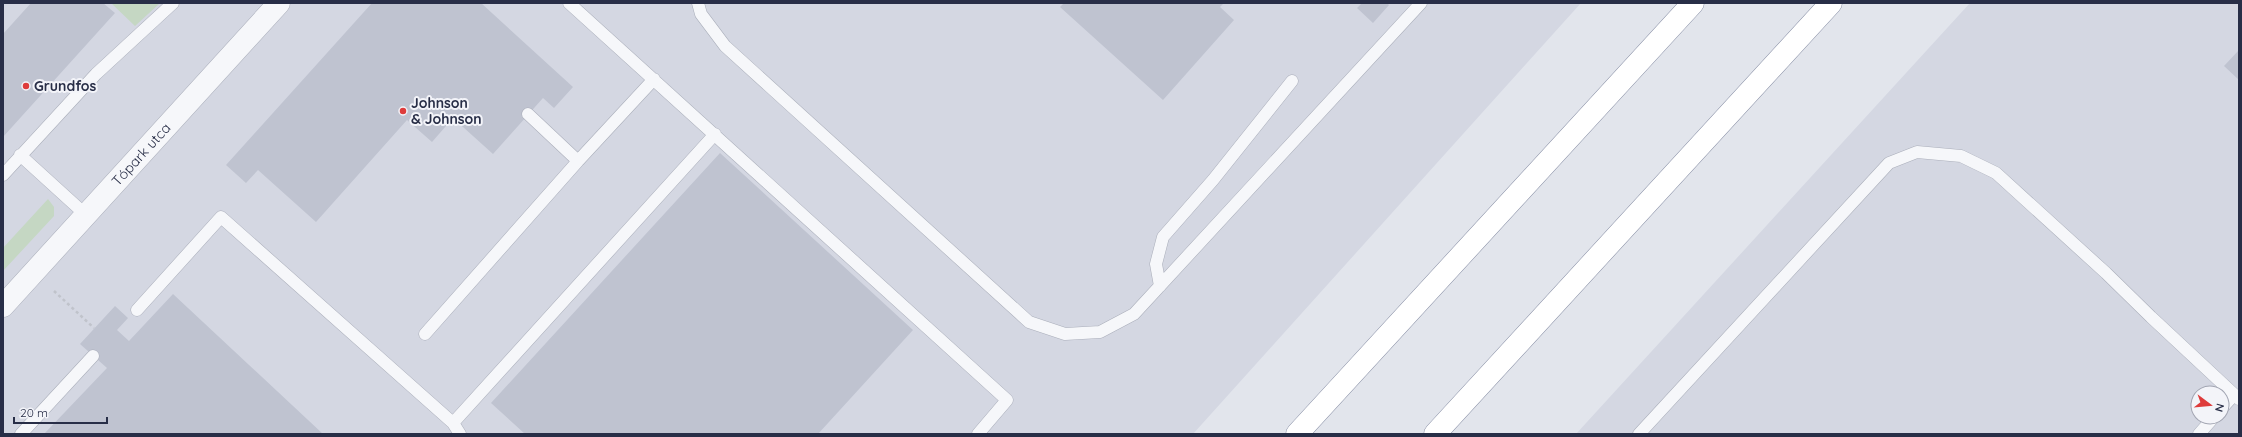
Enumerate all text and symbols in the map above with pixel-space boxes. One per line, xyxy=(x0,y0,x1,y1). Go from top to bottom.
place label: Grundfos xyxy=(34,77,97,95)
marker: Grundfos xyxy=(21,81,31,91)
place label: Johnson & Johnson xyxy=(411,94,482,128)
marker: Johnson & Johnson xyxy=(398,106,408,116)
street label: Tópark utca xyxy=(108,119,174,190)
north arrow xyxy=(2190,385,2230,425)
scale bar xyxy=(14,399,107,425)
text: N xyxy=(2212,402,2227,414)
text: 20 m xyxy=(20,405,48,420)

